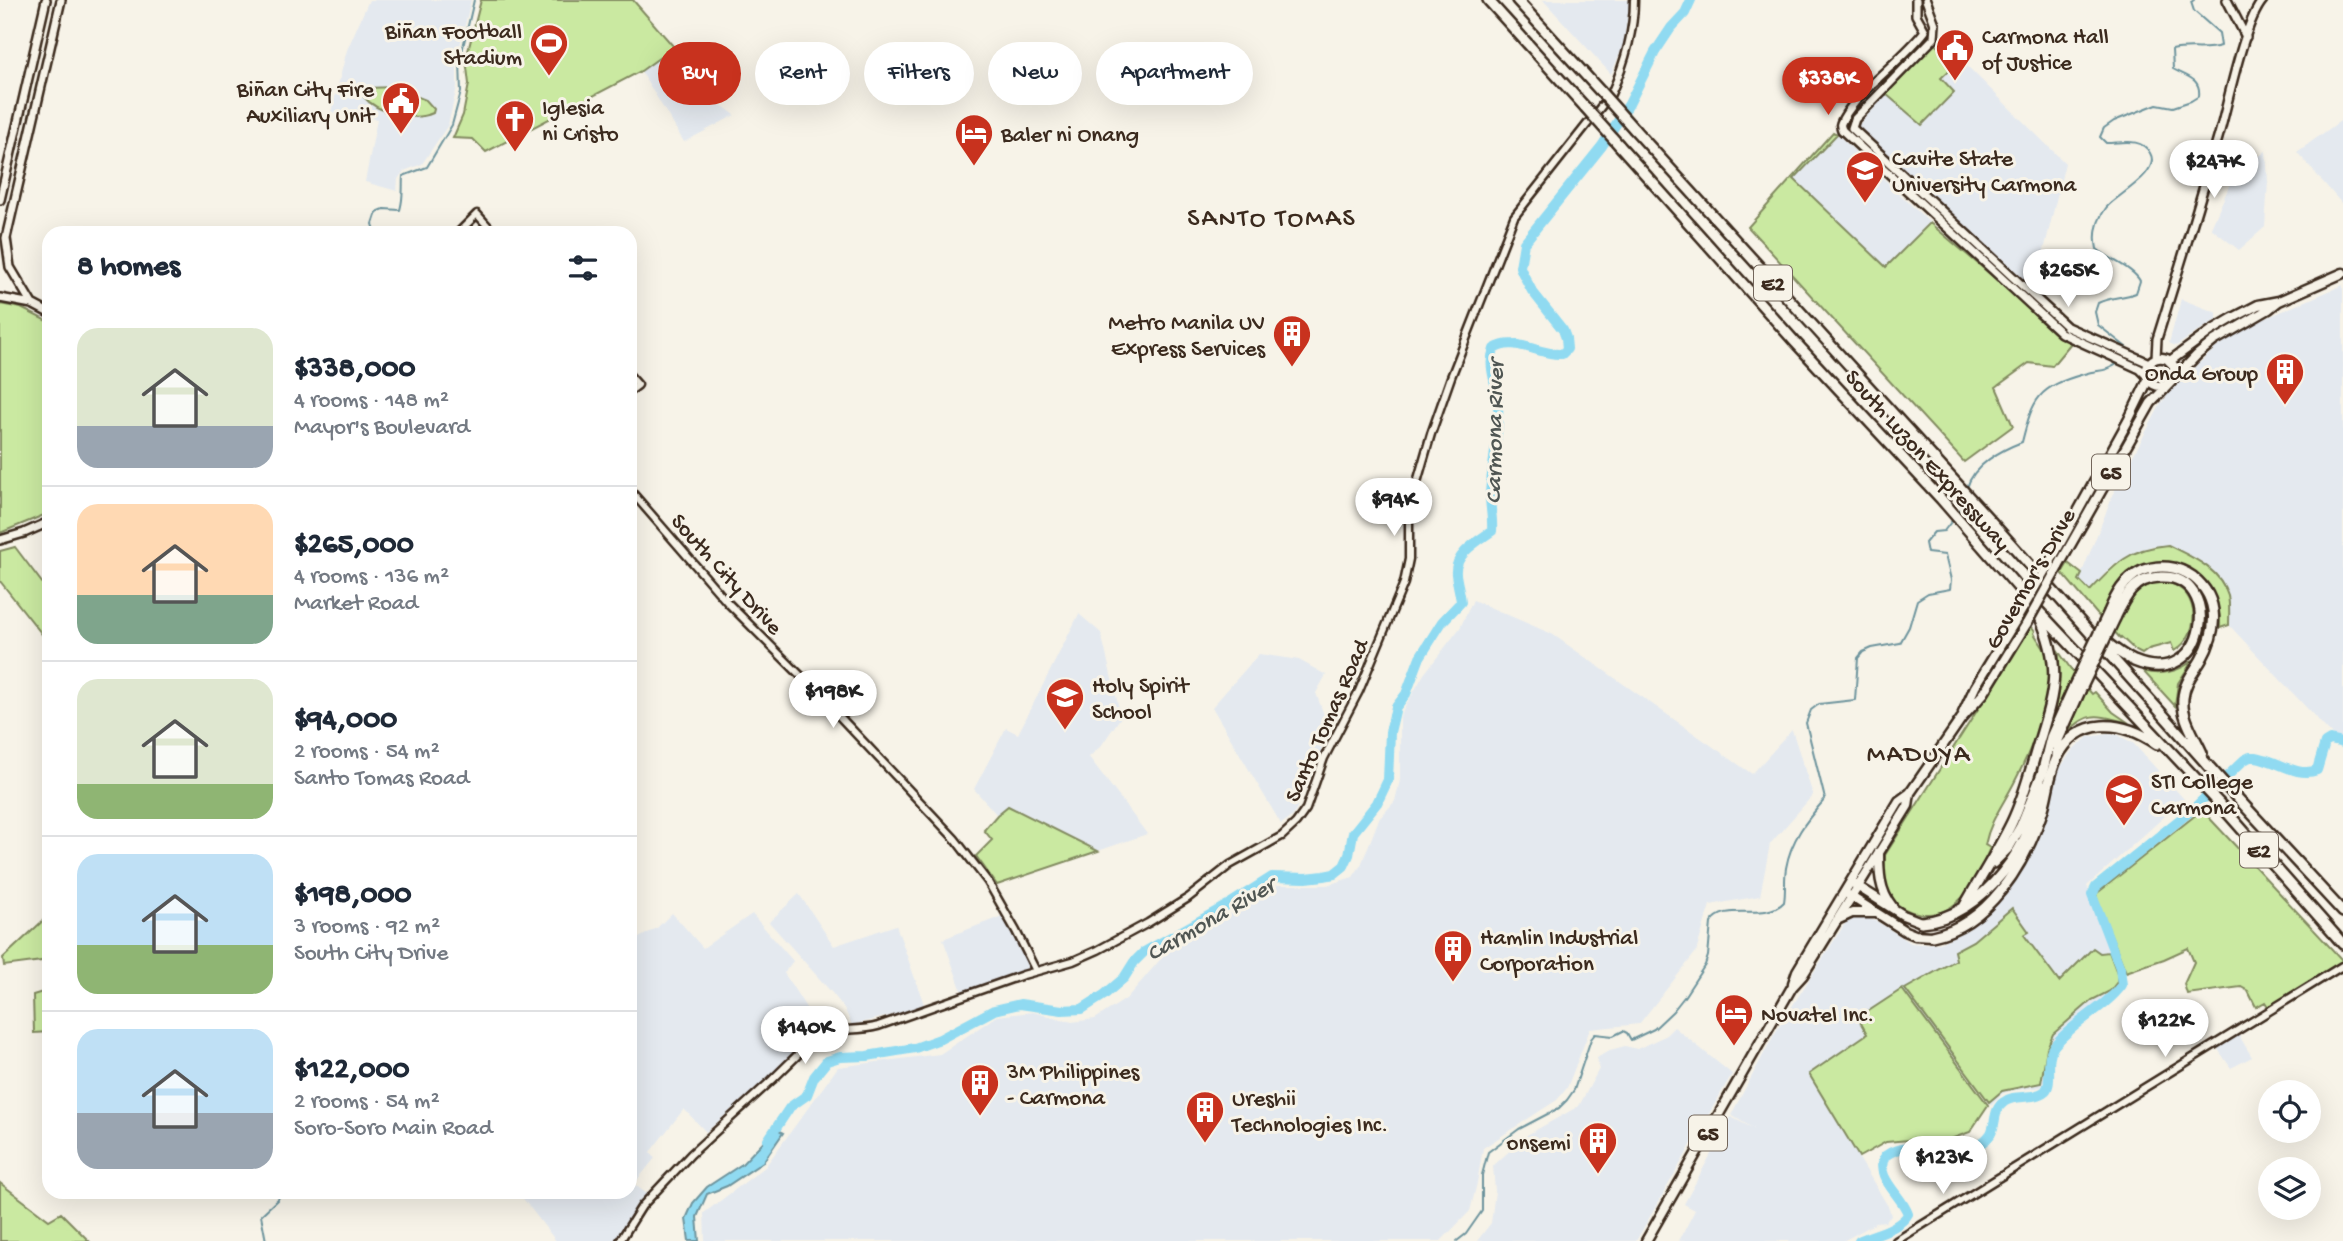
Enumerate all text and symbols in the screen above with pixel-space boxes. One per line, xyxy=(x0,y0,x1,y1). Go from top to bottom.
place label: Biñan Football Stadium xyxy=(384,20,522,73)
sports icon: Biñan Football Stadium xyxy=(528,22,570,77)
place label: Carmona Hall of Justice xyxy=(1982,25,2109,78)
public building icon: Carmona Hall of Justice xyxy=(1934,27,1976,82)
chip: Buy xyxy=(658,42,741,105)
chip: Rent xyxy=(755,42,850,105)
chip: Filters xyxy=(864,42,974,105)
chip: New xyxy=(988,42,1082,105)
chip: Apartment xyxy=(1096,42,1253,105)
pin: $338K xyxy=(1779,58,1877,117)
text: $338K xyxy=(1798,66,1858,93)
place label: Biñan City Fire Auxiliary Unit xyxy=(236,78,376,131)
public building icon: Biñan City Fire Auxiliary Unit xyxy=(380,80,422,135)
place label: Iglesia ni Cristo xyxy=(542,96,619,149)
church icon: Iglesia ni Cristo xyxy=(494,98,536,153)
hotel icon: Baler ni Onang xyxy=(953,112,995,167)
place label: Baler ni Onang xyxy=(1000,123,1139,150)
pin: $247K xyxy=(2165,140,2263,200)
place label: Cavite State University Carmona xyxy=(1892,147,2078,200)
school or university icon: Cavite State University Carmona xyxy=(1844,149,1886,204)
text: $247K xyxy=(2185,149,2243,176)
district label: SANTO TOMAS xyxy=(1187,205,1357,236)
icon: filters xyxy=(564,249,602,287)
pin: $265K xyxy=(2019,250,2117,309)
text: 8 homes xyxy=(77,251,180,286)
text: $265K xyxy=(2039,258,2097,285)
road number: E2 xyxy=(1754,266,1792,300)
place label: Metro Manila UV Express Services xyxy=(1108,311,1266,364)
building icon: Metro Manila UV Express Services xyxy=(1271,313,1313,368)
building icon: Onda Group xyxy=(2264,351,2306,406)
text: $338,000 xyxy=(294,353,416,388)
water label: Carmona River xyxy=(1481,355,1512,504)
icon: home xyxy=(133,356,217,440)
place label: Onda Group xyxy=(2145,362,2258,389)
street label: South Luzon Expressway xyxy=(1838,365,2015,558)
text: 4 rooms · 148 m² xyxy=(294,388,449,415)
text: Mayor's Boulevard xyxy=(294,415,470,442)
road number: 65 xyxy=(2092,454,2130,490)
pin: $94K xyxy=(1353,478,1435,538)
text: $94K xyxy=(1371,487,1417,514)
street label: Governor's Drive xyxy=(1981,504,2084,655)
street label: South City Drive xyxy=(664,509,788,643)
text: $265,000 xyxy=(294,529,414,564)
icon: home xyxy=(133,532,217,616)
text: 4 rooms · 136 m² xyxy=(294,564,449,591)
text: Market Road xyxy=(294,591,418,618)
street label: Santo Tomas Road xyxy=(1280,635,1377,807)
pin: $198K xyxy=(784,670,882,730)
place label: Holy Spirit School xyxy=(1092,674,1190,727)
school or university icon: Holy Spirit School xyxy=(1044,676,1086,731)
text: $198K xyxy=(805,679,861,706)
text: $94,000 xyxy=(294,704,397,739)
icon: home xyxy=(133,707,217,791)
text: 2 rooms · 54 m² xyxy=(294,739,440,766)
district label: MADUYA xyxy=(1867,741,1971,772)
text: Santo Tomas Road xyxy=(294,766,469,793)
place label: STI College Carmona xyxy=(2151,770,2254,823)
school or university icon: STI College Carmona xyxy=(2103,772,2145,827)
road number: E2 xyxy=(2240,832,2278,868)
water label: Carmona River xyxy=(1142,870,1285,970)
text: $198,000 xyxy=(294,879,412,914)
icon: home xyxy=(133,882,217,966)
text: 3 rooms · 92 m² xyxy=(294,914,440,941)
place label: Hamlin Industrial Corporation xyxy=(1480,926,1638,979)
building icon: Hamlin Industrial Corporation xyxy=(1432,928,1474,983)
text: South City Drive xyxy=(294,941,448,968)
hotel icon: Novatel Inc. xyxy=(1713,992,1755,1047)
pin: $122K xyxy=(2116,1000,2214,1059)
place label: Novatel Inc. xyxy=(1761,1003,1874,1030)
pin: $140K xyxy=(756,1006,854,1066)
text: $122K xyxy=(2138,1008,2192,1035)
text: $140K xyxy=(777,1015,833,1042)
text: $122,000 xyxy=(294,1054,410,1089)
icon: home xyxy=(133,1057,217,1141)
place label: 3M Philippines - Carmona xyxy=(1006,1060,1140,1113)
building icon: 3M Philippines - Carmona xyxy=(959,1062,1001,1117)
map controls xyxy=(2258,1080,2321,1220)
button: locate xyxy=(2258,1080,2321,1143)
place label: Ureshii Technologies Inc. xyxy=(1230,1087,1388,1140)
text: 2 rooms · 54 m² xyxy=(294,1089,440,1116)
building icon: Ureshii Technologies Inc. xyxy=(1184,1089,1226,1144)
text: Soro-Soro Main Road xyxy=(294,1116,492,1143)
road number: 65 xyxy=(1689,1116,1727,1150)
building icon: onsemi xyxy=(1577,1120,1619,1175)
place label: onsemi xyxy=(1506,1131,1571,1158)
pin: $123K xyxy=(1894,1136,1992,1196)
text: $123K xyxy=(1915,1145,1971,1172)
button: layers xyxy=(2258,1157,2321,1220)

